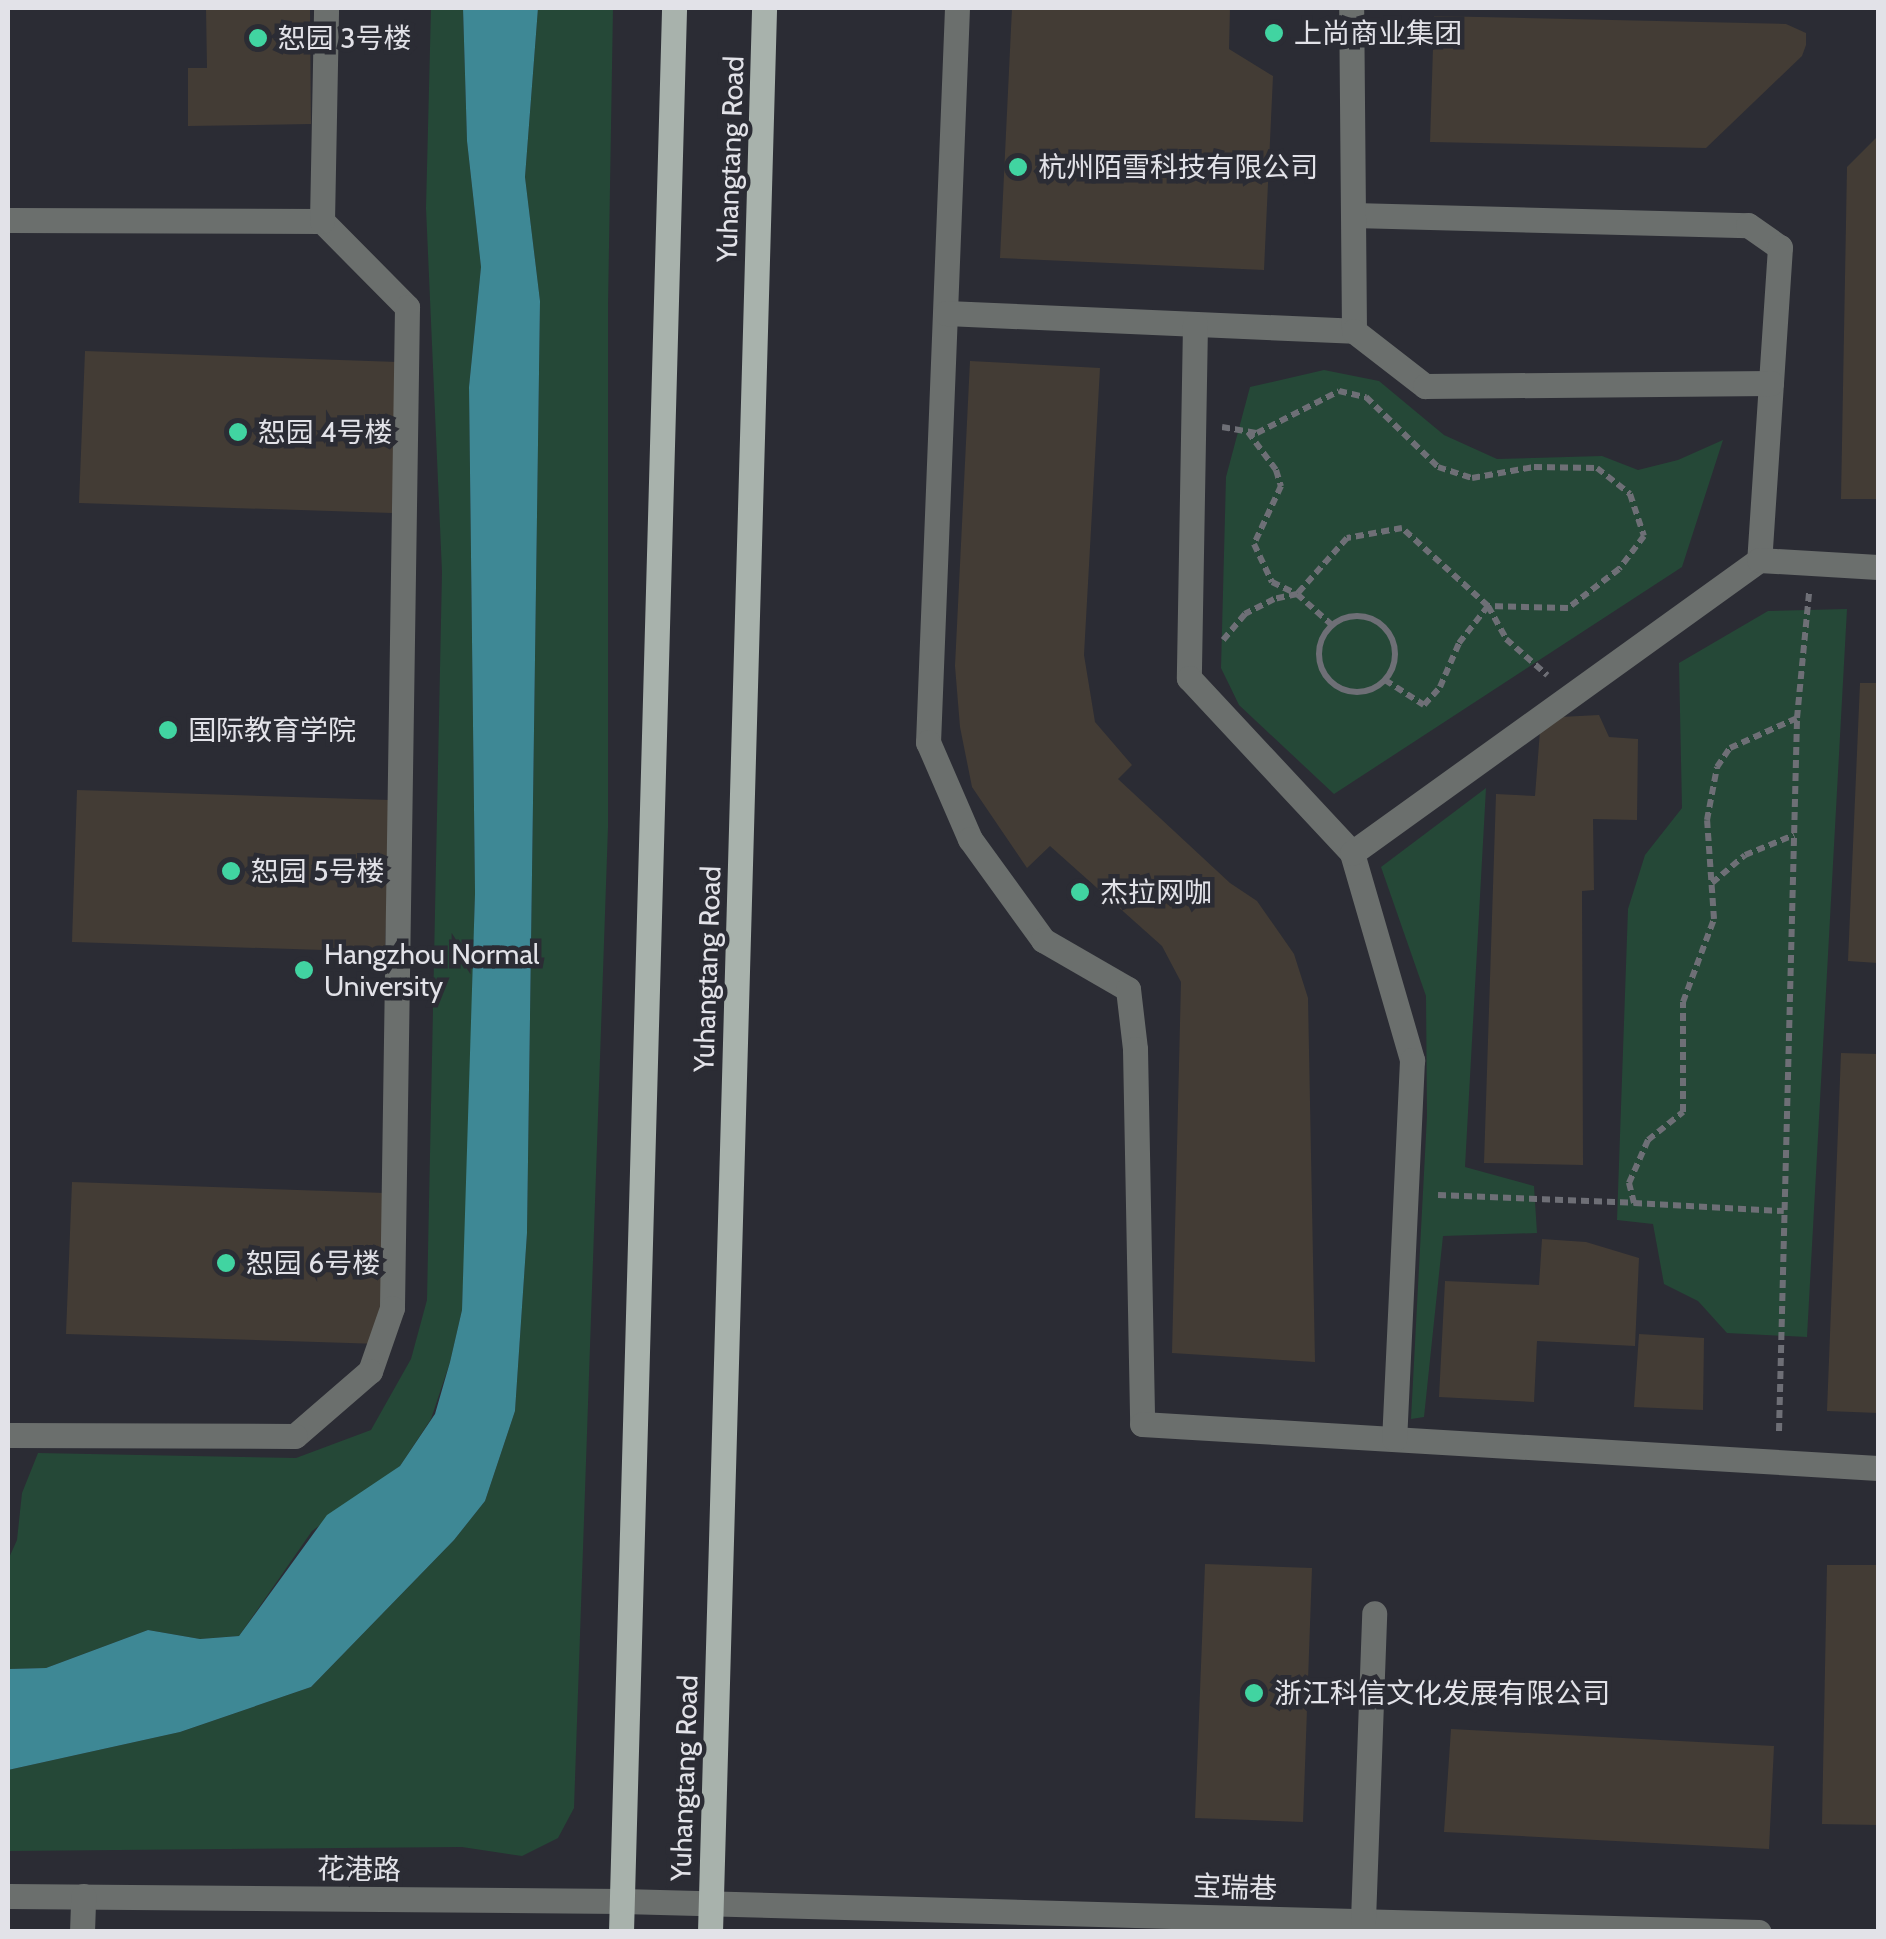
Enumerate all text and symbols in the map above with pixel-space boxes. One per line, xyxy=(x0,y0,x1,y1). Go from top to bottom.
place label: 上尚商业集团 xyxy=(1294,16,1462,50)
place label: 恕园 3号楼 xyxy=(278,21,411,55)
marker: 上尚商业集团 xyxy=(1263,22,1285,44)
marker: 恕园 3号楼 xyxy=(247,27,269,49)
street label: Yuhangtang Road xyxy=(710,55,750,263)
place label: 杭州陌雪科技有限公司 xyxy=(1038,150,1318,184)
marker: 杭州陌雪科技有限公司 xyxy=(1007,156,1029,178)
place label: 恕园 4号楼 xyxy=(258,415,392,449)
marker: 恕园 4号楼 xyxy=(227,421,249,443)
place label: 国际教育学院 xyxy=(188,713,356,747)
marker: 国际教育学院 xyxy=(157,719,179,741)
place label: 恕园 5号楼 xyxy=(251,854,384,888)
marker: 恕园 5号楼 xyxy=(220,860,242,882)
street label: Yuhangtang Road xyxy=(687,865,727,1073)
place label: 杰拉网咖 xyxy=(1100,875,1212,909)
marker: 杰拉网咖 xyxy=(1069,881,1091,903)
place label: Hangzhou Normal University xyxy=(324,937,539,1003)
marker: Hangzhou Normal University xyxy=(293,959,315,981)
place label: 恕园 6号楼 xyxy=(246,1246,380,1280)
marker: 恕园 6号楼 xyxy=(215,1252,237,1274)
street label: Yuhangtang Road xyxy=(664,1674,704,1882)
place label: 浙江科信文化发展有限公司 xyxy=(1274,1676,1610,1710)
marker: 浙江科信文化发展有限公司 xyxy=(1243,1682,1265,1704)
street label: 花港路 xyxy=(317,1851,401,1887)
street label: 宝瑞巷 xyxy=(1192,1869,1278,1905)

